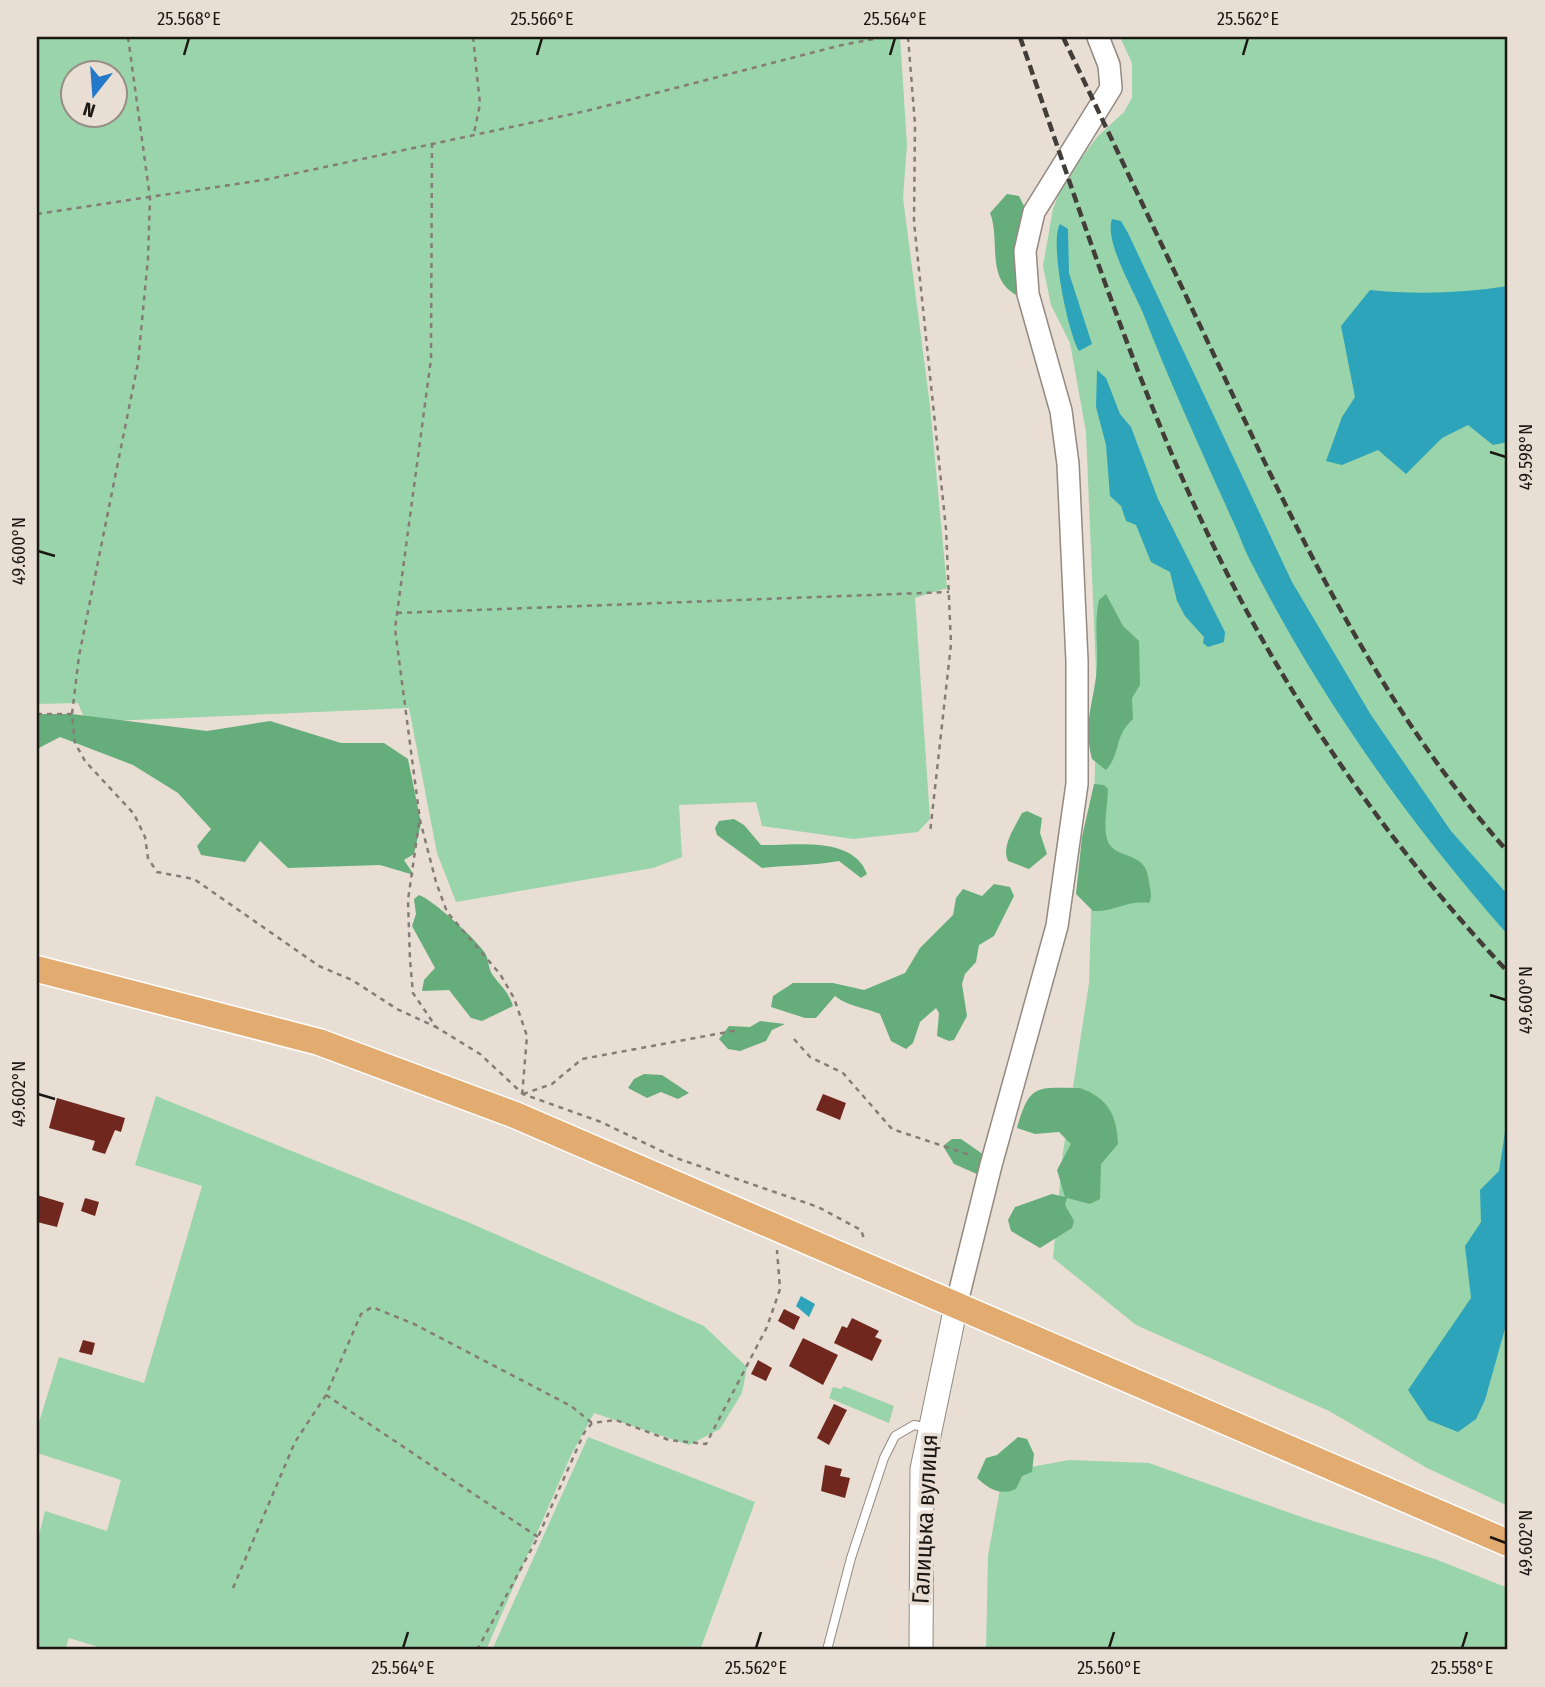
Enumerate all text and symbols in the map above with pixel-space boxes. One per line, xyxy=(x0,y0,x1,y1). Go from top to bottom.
text: 25.568°E xyxy=(157,8,221,30)
text: 25.566°E xyxy=(510,8,574,30)
text: 25.564°E xyxy=(864,8,926,30)
text: 25.562°E xyxy=(1217,8,1279,30)
north arrow xyxy=(60,60,130,130)
text: N xyxy=(80,97,98,122)
text: 49.598°N xyxy=(1515,424,1537,490)
text: 49.600°N xyxy=(8,517,30,585)
text: 49.600°N xyxy=(1515,966,1537,1034)
text: 49.602°N xyxy=(8,1061,30,1127)
street label: Галицька вулиця xyxy=(907,1434,943,1604)
text: 49.602°N xyxy=(1515,1510,1537,1576)
text: 25.564°E xyxy=(372,1657,434,1679)
text: 25.562°E xyxy=(725,1657,787,1679)
text: 25.560°E xyxy=(1077,1657,1141,1679)
text: 25.558°E xyxy=(1431,1657,1493,1679)

